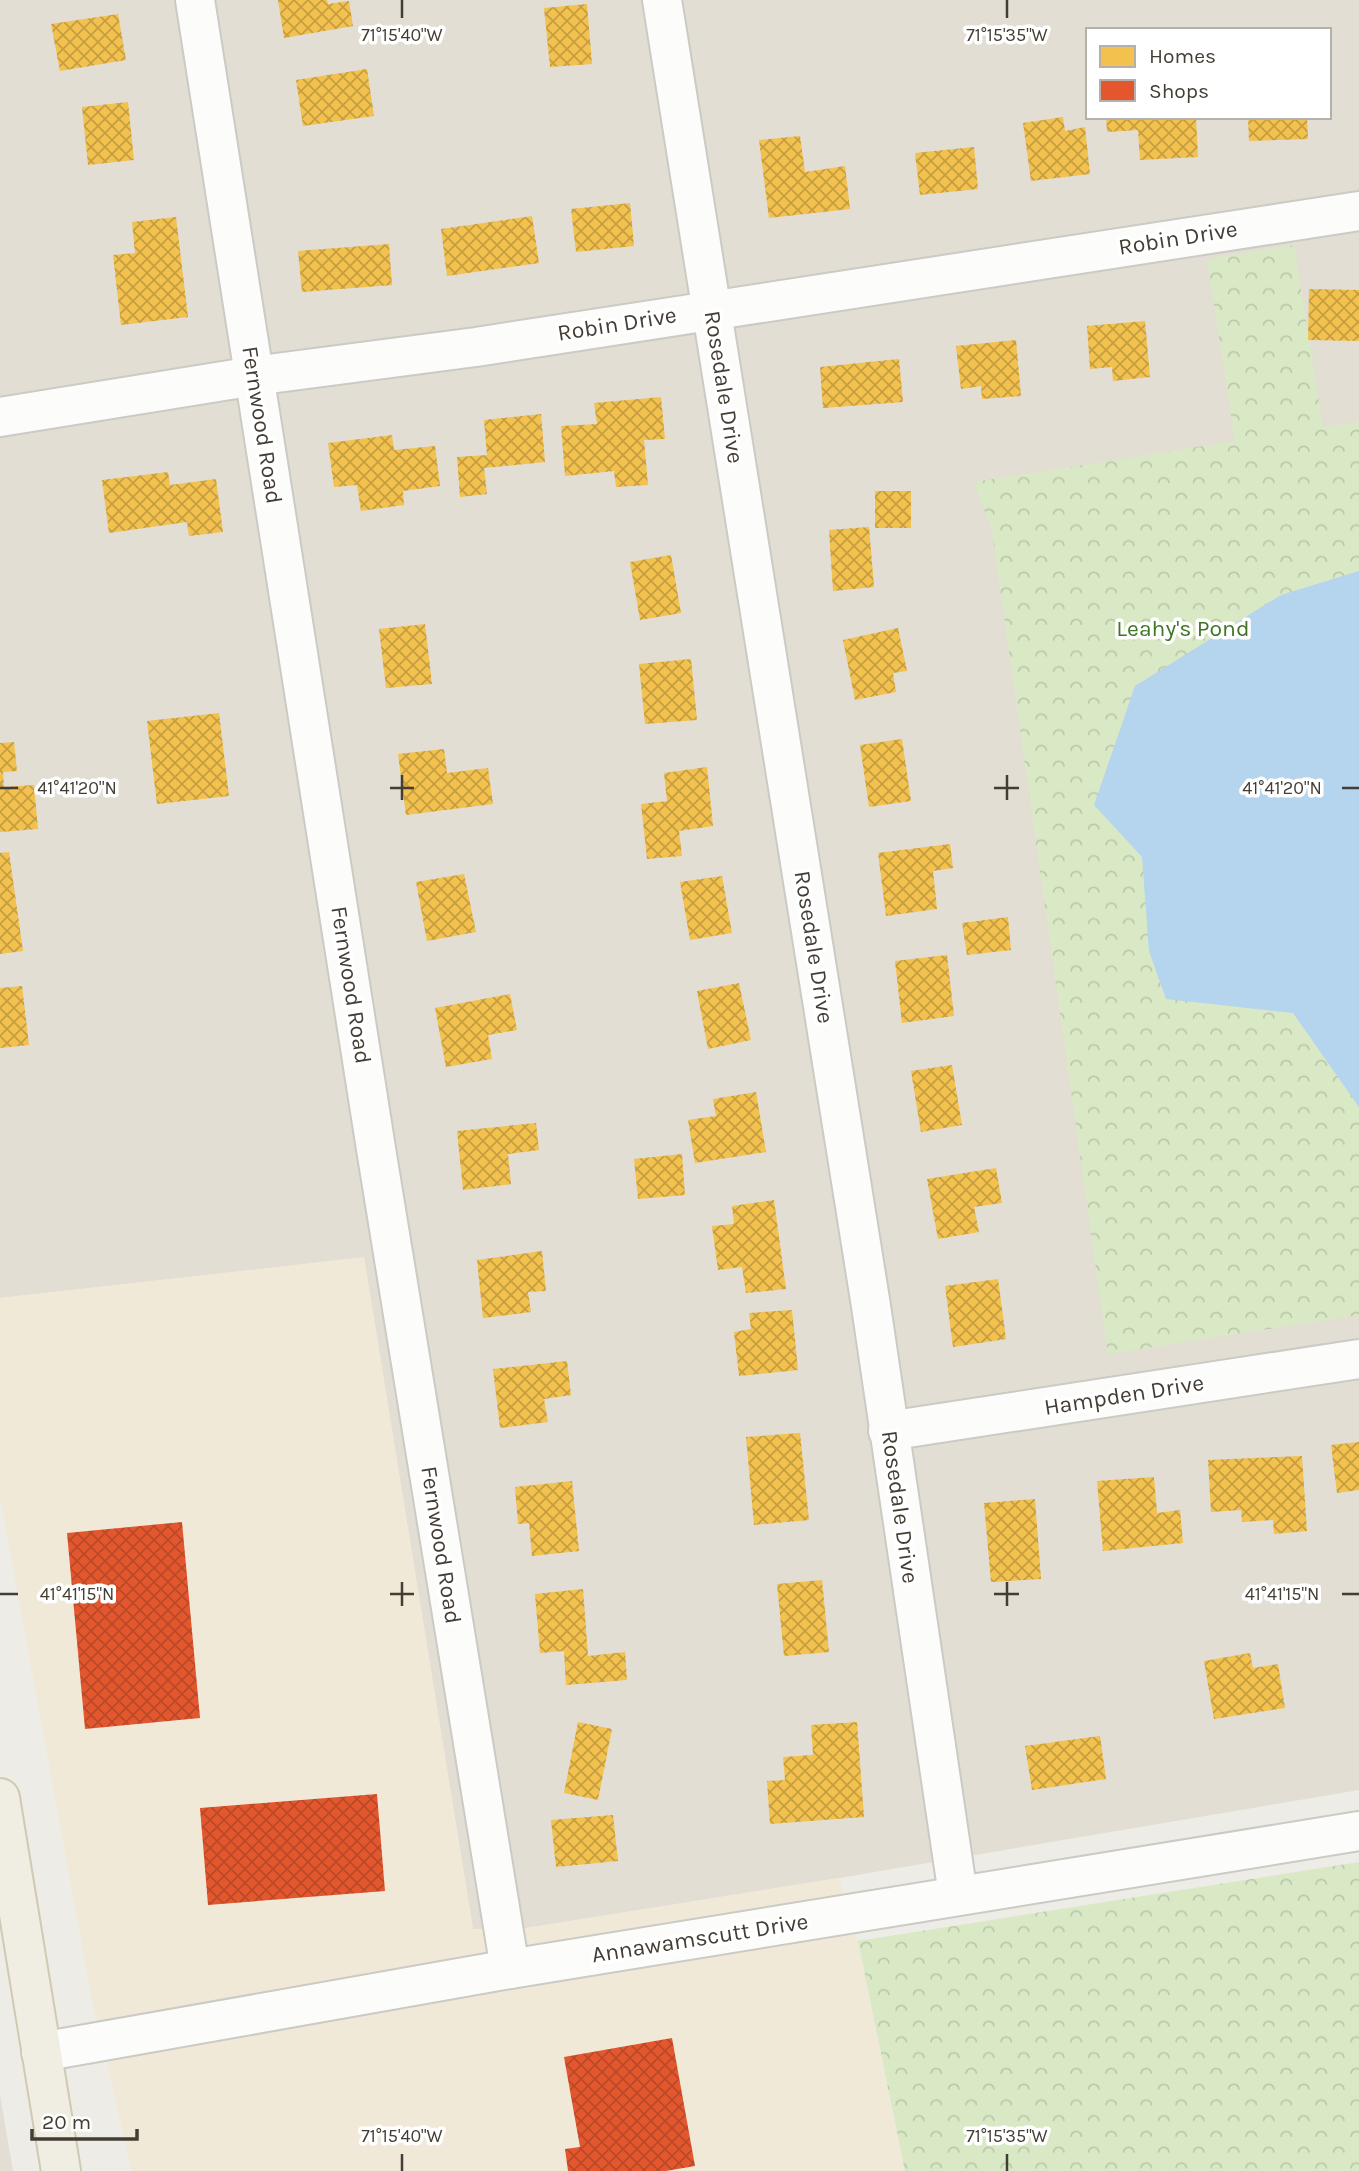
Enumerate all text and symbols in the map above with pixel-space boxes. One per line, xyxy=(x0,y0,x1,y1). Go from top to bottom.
text: 71°15'40"W xyxy=(361,24,443,46)
text: 71°15'35"W xyxy=(966,24,1048,46)
legend xyxy=(1086,28,1331,119)
text: Homes xyxy=(1149,44,1216,68)
text: Shops xyxy=(1149,79,1209,103)
street label: Robin Drive xyxy=(1117,215,1239,261)
street label: Robin Drive xyxy=(556,301,678,347)
street label: Rosedale Drive xyxy=(699,309,749,465)
street label: Fernwood Road xyxy=(236,344,288,506)
park label: Leahy's Pond xyxy=(1116,615,1250,642)
text: 41°41'20"N xyxy=(37,777,117,799)
text: 41°41'20"N xyxy=(1242,777,1322,799)
street label: Rosedale Drive xyxy=(789,869,839,1025)
street label: Fernwood Road xyxy=(325,904,377,1066)
street label: Hampden Drive xyxy=(1042,1369,1206,1421)
street label: Rosedale Drive xyxy=(876,1429,924,1585)
street label: Fernwood Road xyxy=(415,1464,467,1626)
text: 41°41'15"N xyxy=(40,1583,114,1605)
text: 41°41'15"N xyxy=(1245,1583,1319,1605)
street label: Annawamscutt Drive xyxy=(590,1908,810,1968)
scale bar xyxy=(32,2098,136,2142)
text: 20 m xyxy=(42,2110,91,2134)
text: 71°15'40"W xyxy=(361,2125,443,2147)
text: 71°15'35"W xyxy=(966,2125,1048,2147)

